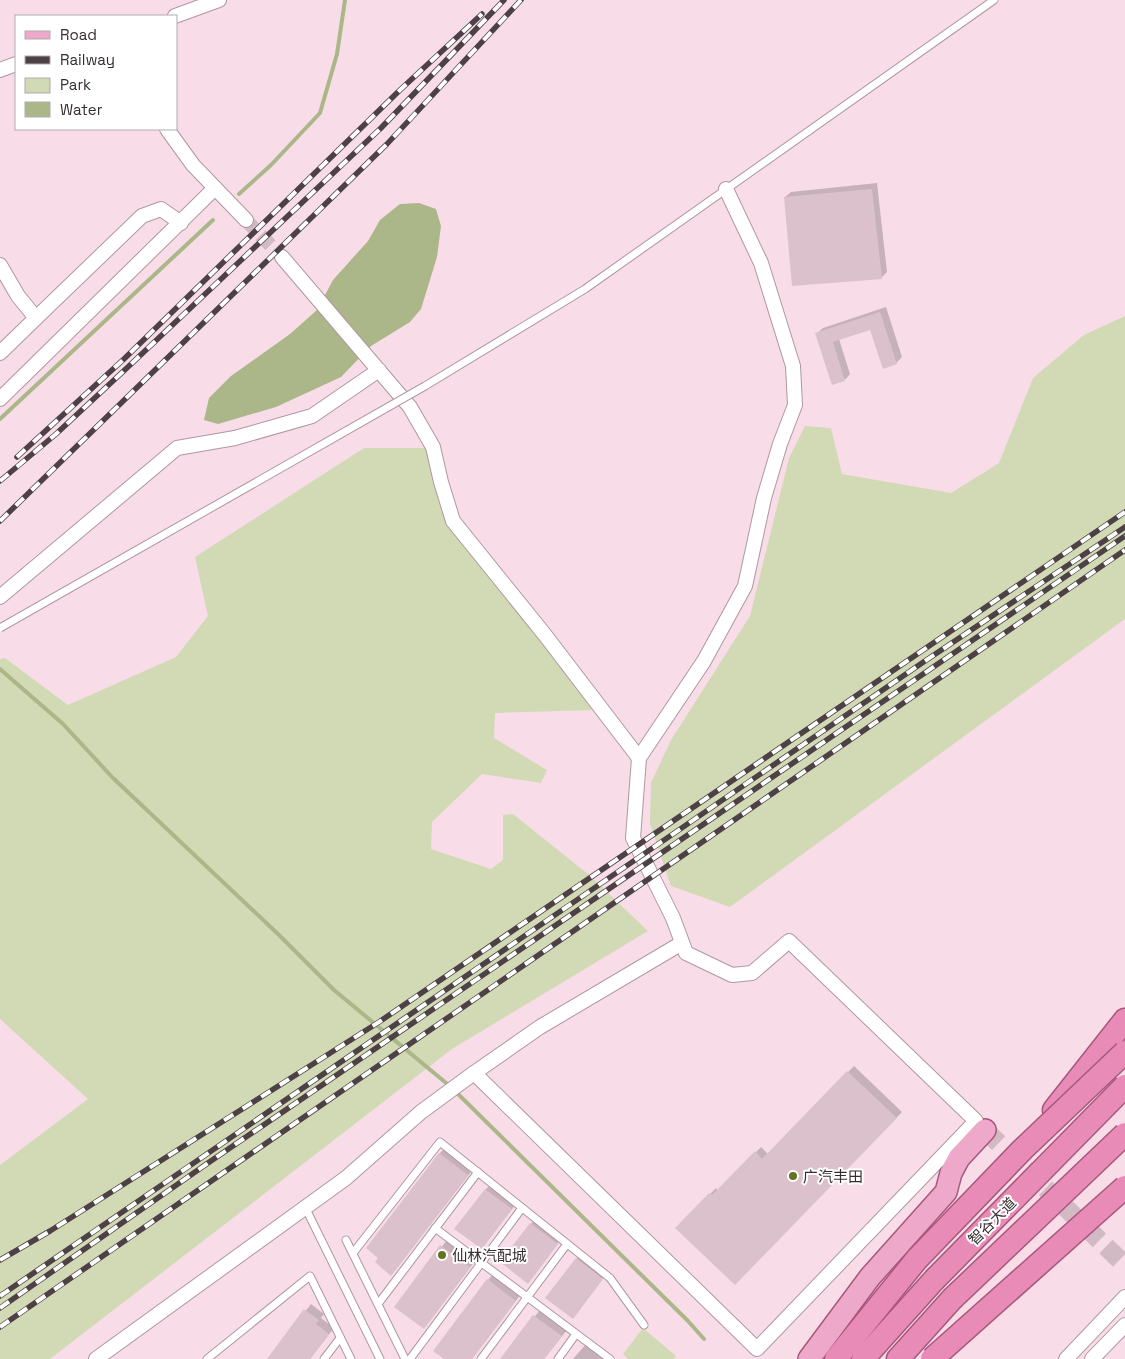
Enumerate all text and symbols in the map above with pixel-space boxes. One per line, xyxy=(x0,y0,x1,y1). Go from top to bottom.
legend xyxy=(15,15,178,130)
text: Road xyxy=(60,25,97,44)
text: Railway xyxy=(60,50,115,69)
text: Park xyxy=(60,75,91,94)
text: Water xyxy=(60,100,103,119)
place label: 广汽丰田 xyxy=(803,1167,863,1186)
marker: 广汽丰田 xyxy=(787,1170,799,1182)
street label: 智谷大道 xyxy=(964,1193,1020,1249)
place label: 仙林汽配城 xyxy=(452,1246,527,1265)
marker: 仙林汽配城 xyxy=(436,1249,448,1261)

